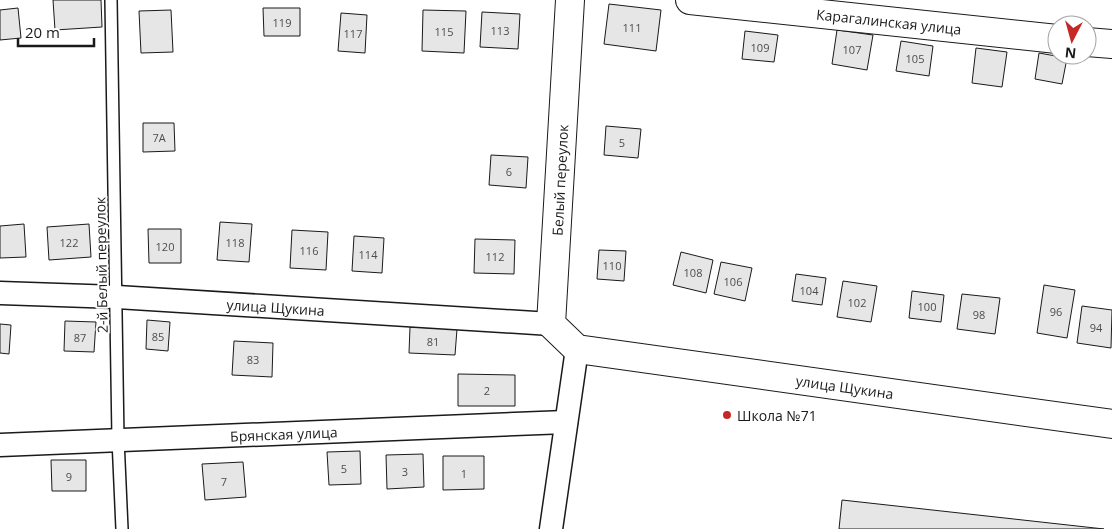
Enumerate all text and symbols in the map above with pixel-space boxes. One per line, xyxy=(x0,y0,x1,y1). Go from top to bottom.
street label: Карагалинская улица xyxy=(815,4,962,38)
scale bar xyxy=(18,15,94,47)
house number: 119 xyxy=(273,15,291,30)
north arrow xyxy=(1047,15,1097,65)
house number: 111 xyxy=(623,20,641,35)
text: 20 m xyxy=(25,22,60,42)
house number: 113 xyxy=(491,23,509,38)
house number: 115 xyxy=(435,24,453,39)
house number: 117 xyxy=(344,26,362,41)
house number: 109 xyxy=(751,40,769,55)
house number: 107 xyxy=(843,42,861,57)
text: N xyxy=(1064,43,1077,63)
house number: 105 xyxy=(906,51,924,66)
street label: Белый переулок xyxy=(548,123,572,236)
house number: 7А xyxy=(152,130,166,145)
house number: 5 xyxy=(619,135,625,150)
house number: 6 xyxy=(506,164,512,179)
street label: 2-й Белый переулок xyxy=(90,196,112,333)
house number: 122 xyxy=(60,235,78,250)
house number: 118 xyxy=(226,235,244,250)
house number: 120 xyxy=(156,239,174,254)
house number: 116 xyxy=(300,243,318,258)
house number: 114 xyxy=(359,247,378,262)
house number: 112 xyxy=(486,249,504,264)
house number: 110 xyxy=(603,258,621,273)
house number: 108 xyxy=(684,265,702,280)
house number: 106 xyxy=(724,274,742,289)
house number: 104 xyxy=(800,283,819,298)
street label: улица Щукина xyxy=(226,294,325,319)
house number: 102 xyxy=(848,295,866,310)
house number: 100 xyxy=(918,299,936,314)
house number: 96 xyxy=(1050,304,1062,319)
house number: 98 xyxy=(973,307,985,322)
house number: 94 xyxy=(1090,320,1103,335)
house number: 85 xyxy=(152,329,164,344)
house number: 87 xyxy=(74,330,86,345)
house number: 81 xyxy=(427,334,439,349)
house number: 83 xyxy=(247,352,259,367)
street label: улица Щукина xyxy=(795,370,895,403)
house number: 2 xyxy=(484,383,490,398)
place label: Школа №71 xyxy=(737,406,817,425)
marker: Школа №71 xyxy=(721,409,733,421)
street label: Брянская улица xyxy=(230,422,338,445)
house number: 5 xyxy=(341,461,347,476)
house number: 3 xyxy=(402,464,408,479)
house number: 1 xyxy=(461,466,467,481)
house number: 9 xyxy=(66,469,72,484)
house number: 7 xyxy=(221,474,227,489)

